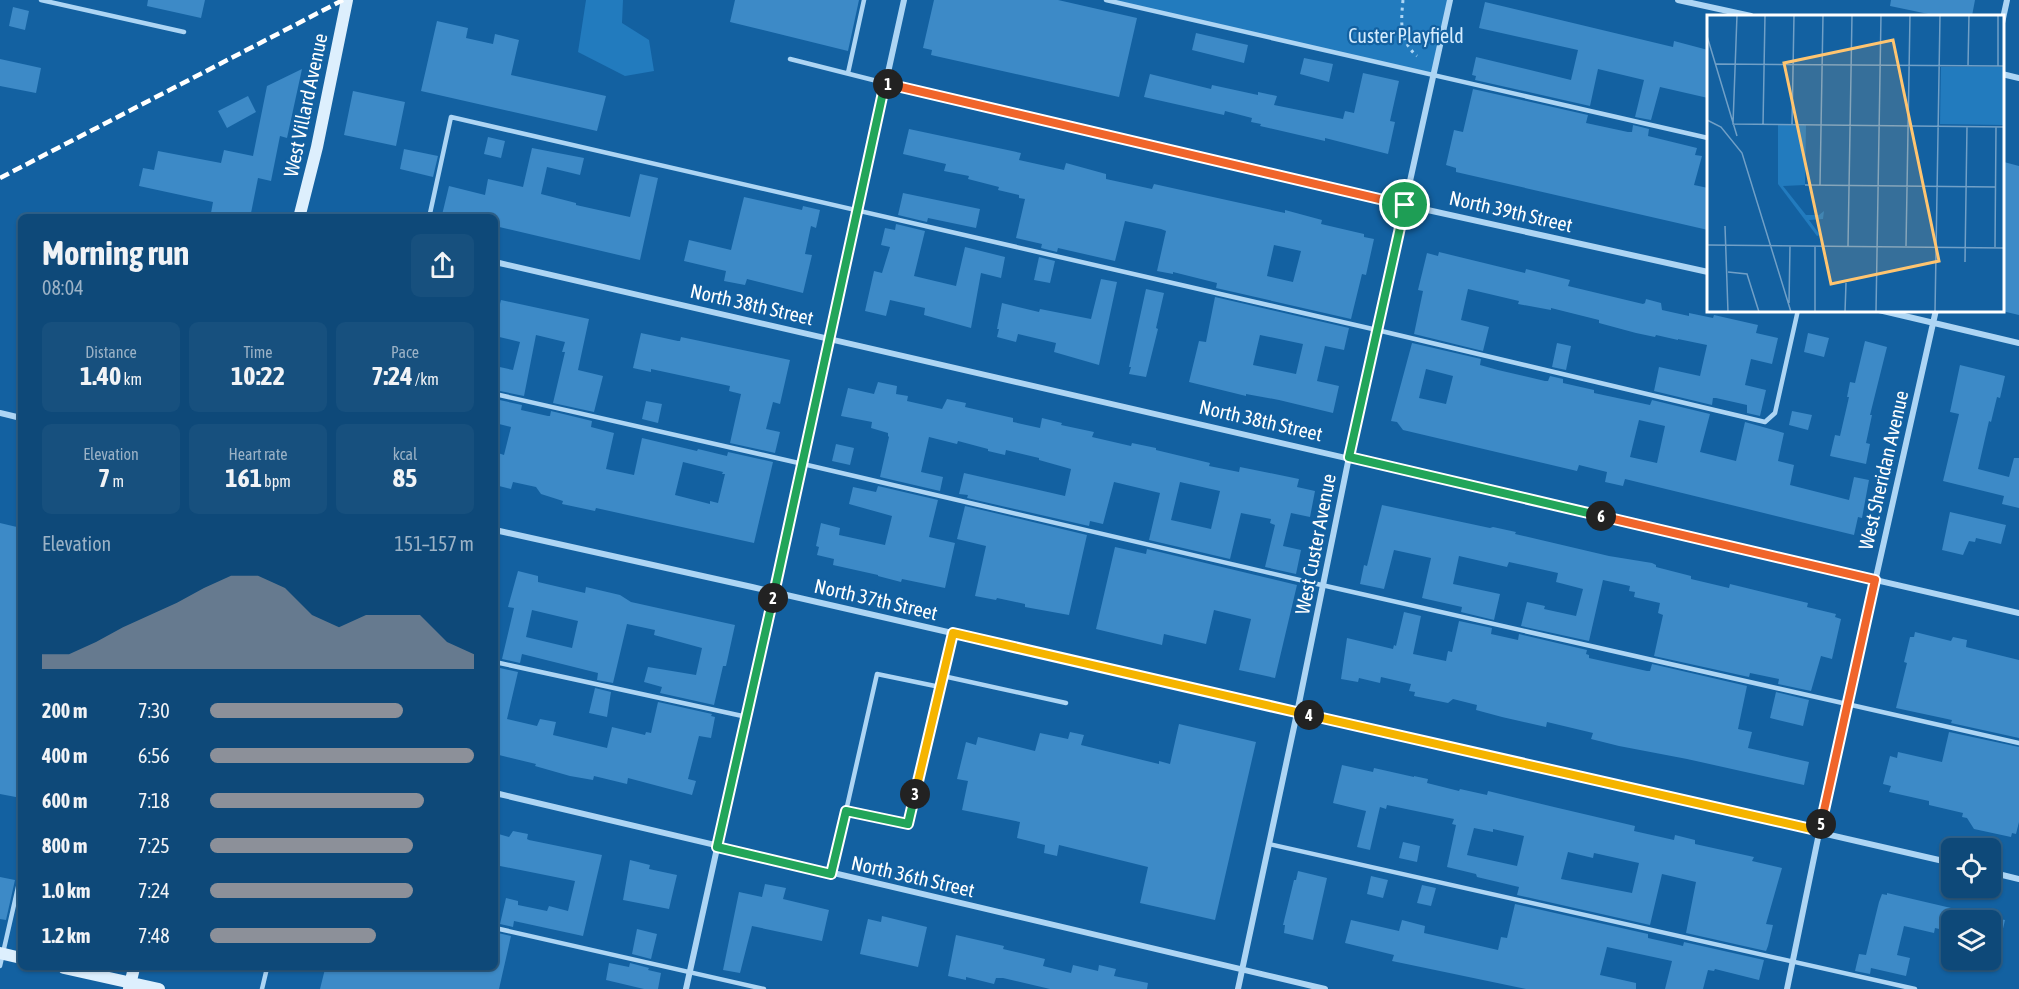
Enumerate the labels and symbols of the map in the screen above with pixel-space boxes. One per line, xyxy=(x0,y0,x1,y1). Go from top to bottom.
inset map xyxy=(1707,15,2004,312)
park label: Custer Playfield xyxy=(1348,24,1464,47)
street label: West Villard Avenue xyxy=(279,31,331,179)
pin: 1 xyxy=(873,69,903,99)
pin xyxy=(1379,179,1430,230)
street label: North 39th Street xyxy=(1447,186,1575,236)
street label: North 38th Street xyxy=(688,279,816,329)
street label: West Sheridan Avenue xyxy=(1853,388,1913,552)
street label: North 38th Street xyxy=(1197,395,1325,445)
street label: West Custer Avenue xyxy=(1290,472,1340,616)
pin: 6 xyxy=(1586,501,1616,531)
street label: North 37th Street xyxy=(812,574,940,624)
pin: 2 xyxy=(758,583,788,613)
pin: 4 xyxy=(1294,700,1324,730)
pin: 3 xyxy=(900,779,930,809)
pin: 5 xyxy=(1806,809,1836,839)
street label: North 36th Street xyxy=(849,851,977,901)

